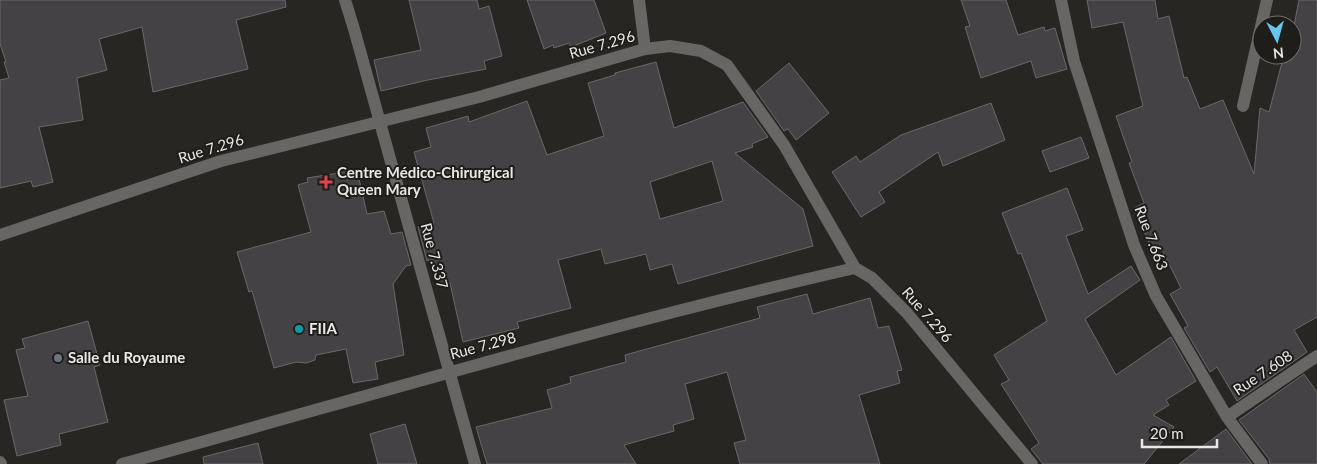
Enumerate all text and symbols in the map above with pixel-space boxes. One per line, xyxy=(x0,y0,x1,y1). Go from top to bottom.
north arrow xyxy=(1252,15,1302,65)
street label: Rue 7.296 xyxy=(567,26,637,62)
text: N xyxy=(1272,44,1285,62)
street label: Rue 7.296 xyxy=(176,129,246,167)
place label: Centre Médico-Chirurgical Queen Mary xyxy=(337,163,513,198)
marker: Centre Médico-Chirurgical Queen Mary xyxy=(319,175,333,189)
street label: Rue 7.663 xyxy=(1131,203,1172,272)
street label: Rue 7.337 xyxy=(418,221,452,291)
street label: Rue 7.296 xyxy=(899,283,957,346)
place label: FIIA xyxy=(309,319,337,337)
marker: FIIA xyxy=(293,323,305,335)
street label: Rue 7.298 xyxy=(448,328,518,362)
street label: Rue 7.608 xyxy=(1229,346,1295,399)
place label: Salle du Royaume xyxy=(68,348,185,366)
marker: Salle du Royaume xyxy=(52,352,64,364)
scale bar xyxy=(1142,416,1217,448)
text: 20 m xyxy=(1150,424,1184,442)

